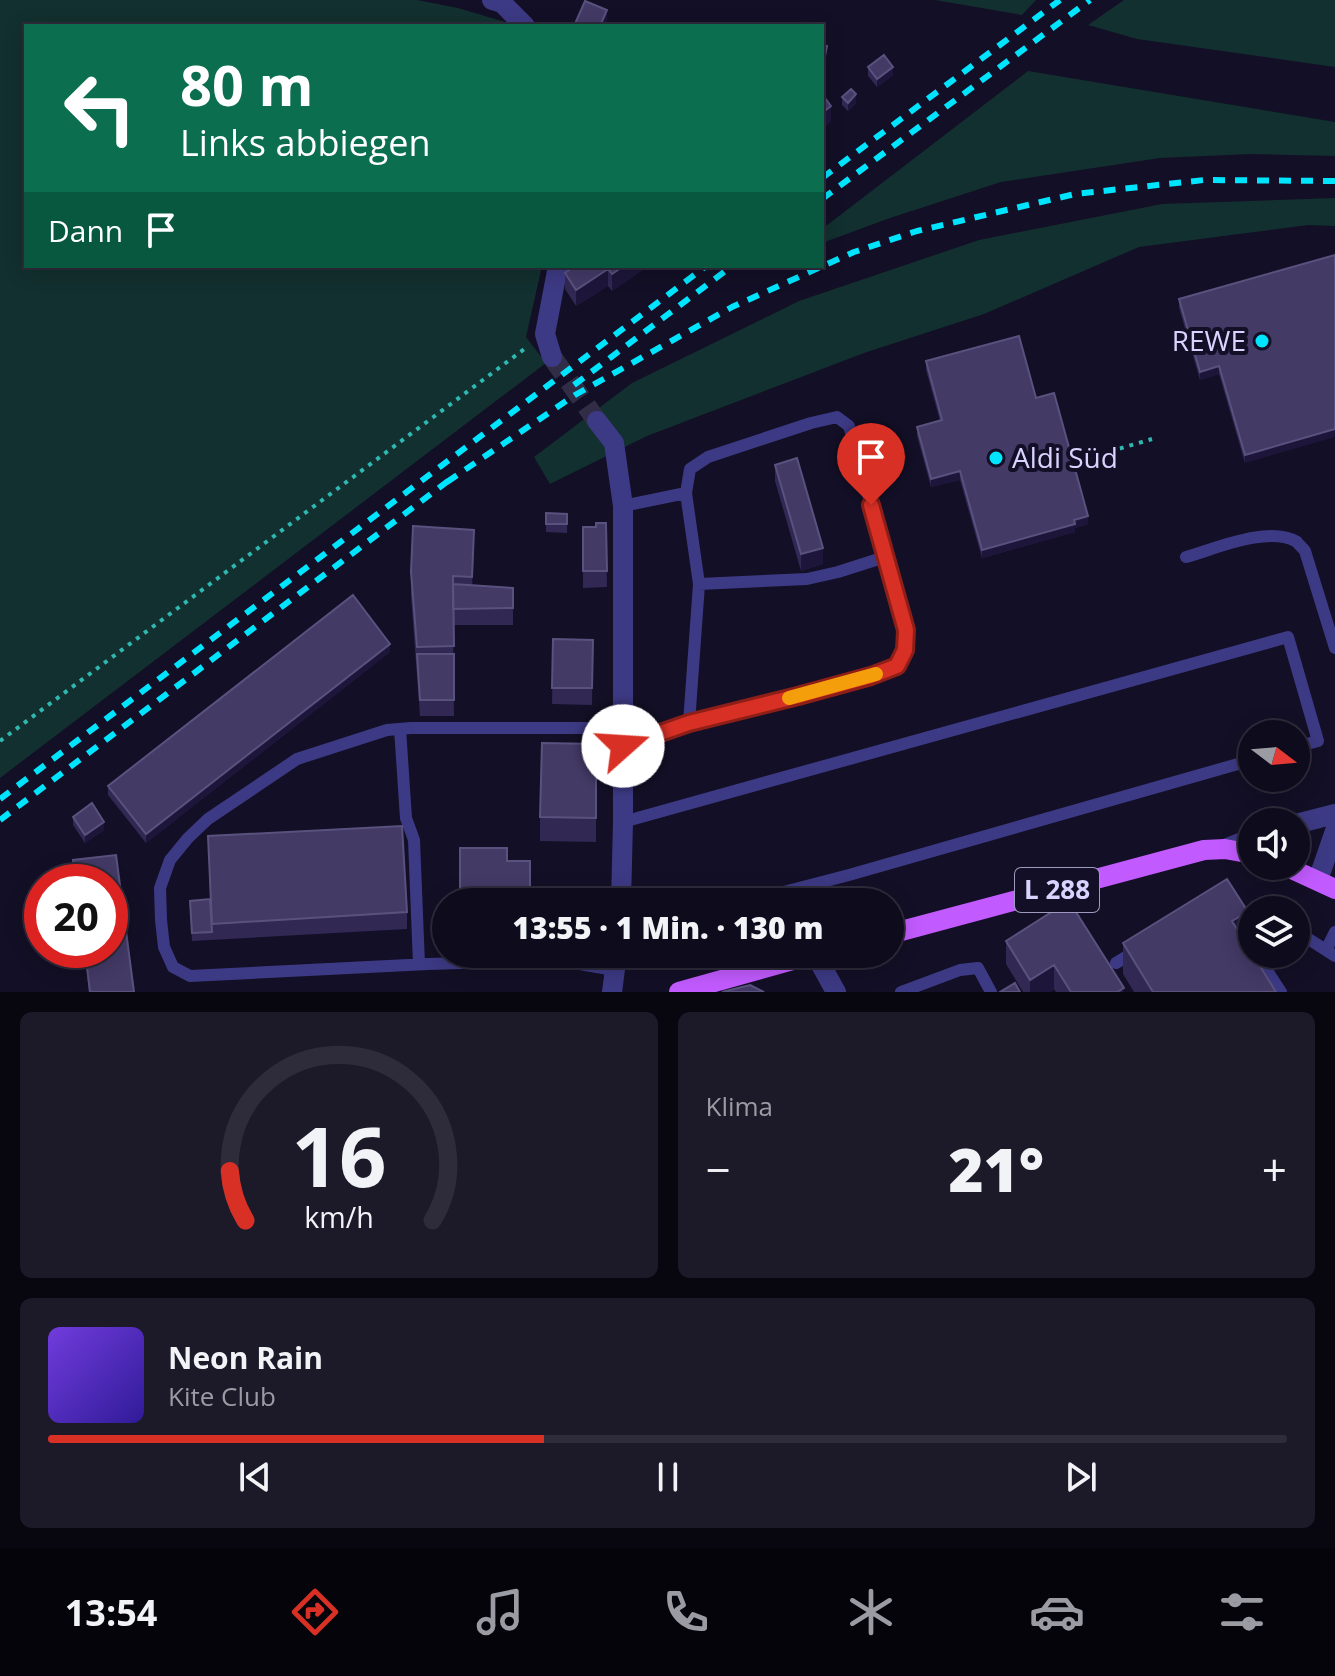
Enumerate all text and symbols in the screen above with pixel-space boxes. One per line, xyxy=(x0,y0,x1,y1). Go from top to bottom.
text: 80 m xyxy=(180,46,314,122)
icon: left xyxy=(48,56,152,160)
text: Links abbiegen xyxy=(180,118,431,167)
icon: arrive xyxy=(139,208,183,252)
text: Dann xyxy=(48,210,123,251)
place label: REWE xyxy=(1172,321,1246,359)
marker: REWE xyxy=(1253,332,1271,350)
pin xyxy=(837,423,905,505)
icon: arrive xyxy=(849,435,893,479)
place label: Aldi Süd xyxy=(1012,438,1118,476)
marker: Aldi Süd xyxy=(987,449,1005,467)
position arrow xyxy=(581,704,665,788)
north arrow xyxy=(1238,720,1310,792)
map controls xyxy=(1238,720,1310,968)
button: sound xyxy=(1238,808,1310,880)
speed limit sign: 20 xyxy=(24,864,128,968)
road number: L 288 xyxy=(1015,868,1099,912)
button: layers xyxy=(1238,896,1310,968)
text: 13:55 · 1 Min. · 130 m xyxy=(513,907,823,948)
text: Klima xyxy=(706,1088,773,1124)
text: 16 xyxy=(291,1098,386,1211)
text: 21° xyxy=(948,1128,1044,1210)
text: − xyxy=(706,1139,731,1199)
text: + xyxy=(1262,1139,1287,1199)
text: km/h xyxy=(304,1197,373,1236)
text: Neon Rain xyxy=(168,1337,323,1378)
text: Kite Club xyxy=(168,1378,276,1414)
icon: previous xyxy=(233,1455,277,1499)
icon: pause xyxy=(646,1455,690,1499)
icon: next xyxy=(1059,1455,1103,1499)
icon: directions xyxy=(287,1584,343,1640)
icon: music xyxy=(472,1584,528,1640)
icon: phone xyxy=(658,1584,714,1640)
icon: climate xyxy=(843,1584,899,1640)
icon: car xyxy=(1029,1584,1085,1640)
icon: filters xyxy=(1214,1584,1270,1640)
text: 13:54 xyxy=(65,1588,157,1637)

